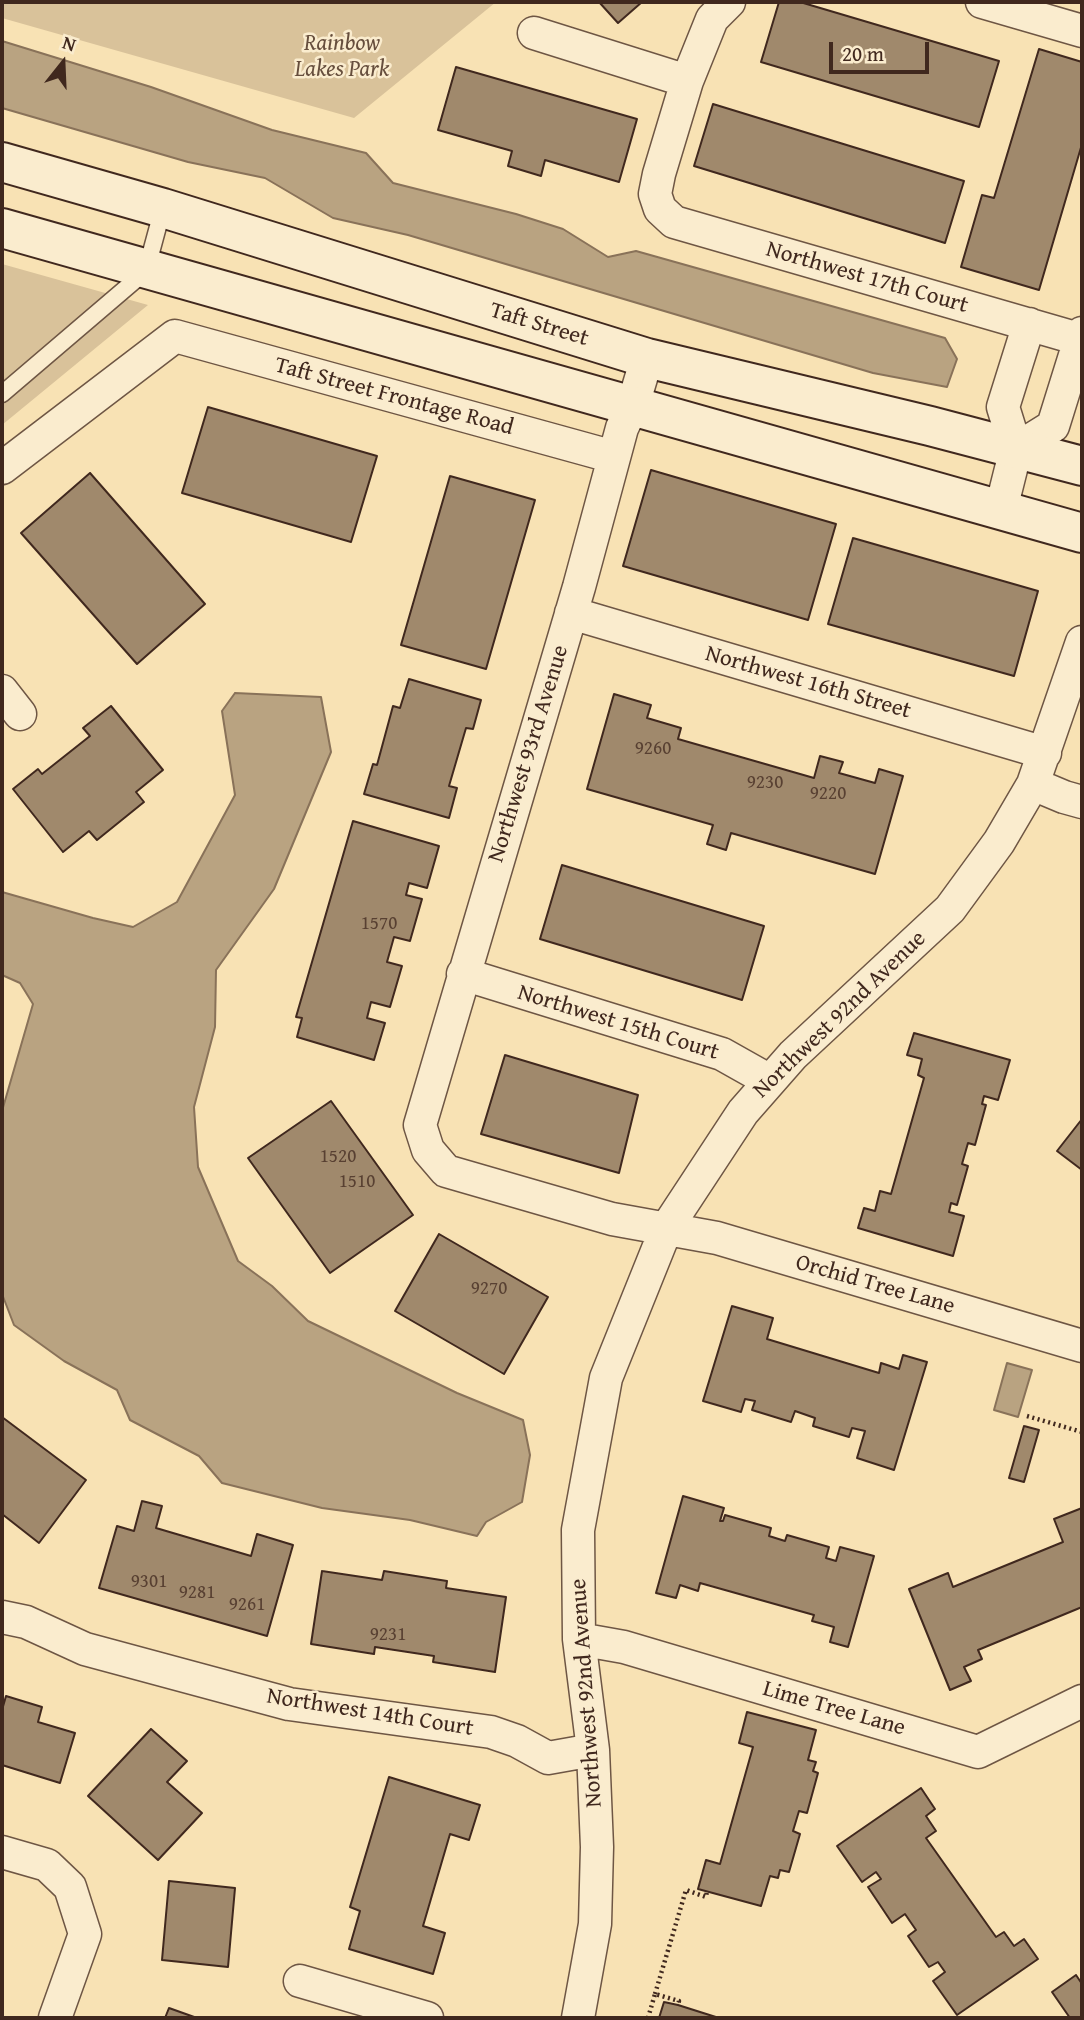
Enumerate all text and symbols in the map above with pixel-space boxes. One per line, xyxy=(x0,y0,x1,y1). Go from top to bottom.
north arrow xyxy=(28,28,98,98)
text: N xyxy=(59,28,80,58)
scale bar xyxy=(832,28,932,72)
park label: Rainbow Lakes Park xyxy=(295,30,389,84)
text: 20 m xyxy=(842,38,884,69)
street label: Northwest 17th Court xyxy=(763,236,971,320)
street label: Taft Street xyxy=(486,297,592,353)
street label: Taft Street Frontage Road xyxy=(272,352,516,442)
street label: Northwest 16th Street xyxy=(702,640,914,726)
street label: Northwest 93rd Avenue xyxy=(483,642,575,866)
house number: 9260 xyxy=(635,738,671,760)
house number: 9230 xyxy=(747,772,783,794)
house number: 9220 xyxy=(810,783,846,805)
house number: 1570 xyxy=(361,913,397,935)
street label: Northwest 92nd Avenue xyxy=(748,925,932,1105)
street label: Northwest 15th Court xyxy=(514,979,722,1067)
house number: 1520 xyxy=(320,1146,356,1168)
house number: 1510 xyxy=(339,1171,375,1193)
street label: Orchid Tree Lane xyxy=(792,1249,958,1321)
house number: 9270 xyxy=(471,1278,507,1300)
house number: 9301 xyxy=(131,1571,167,1593)
street label: Northwest 92nd Avenue xyxy=(565,1578,609,1808)
house number: 9281 xyxy=(179,1582,215,1604)
house number: 9261 xyxy=(229,1594,265,1616)
house number: 9231 xyxy=(370,1624,406,1646)
street label: Lime Tree Lane xyxy=(760,1676,908,1742)
street label: Northwest 14th Court xyxy=(265,1683,475,1743)

